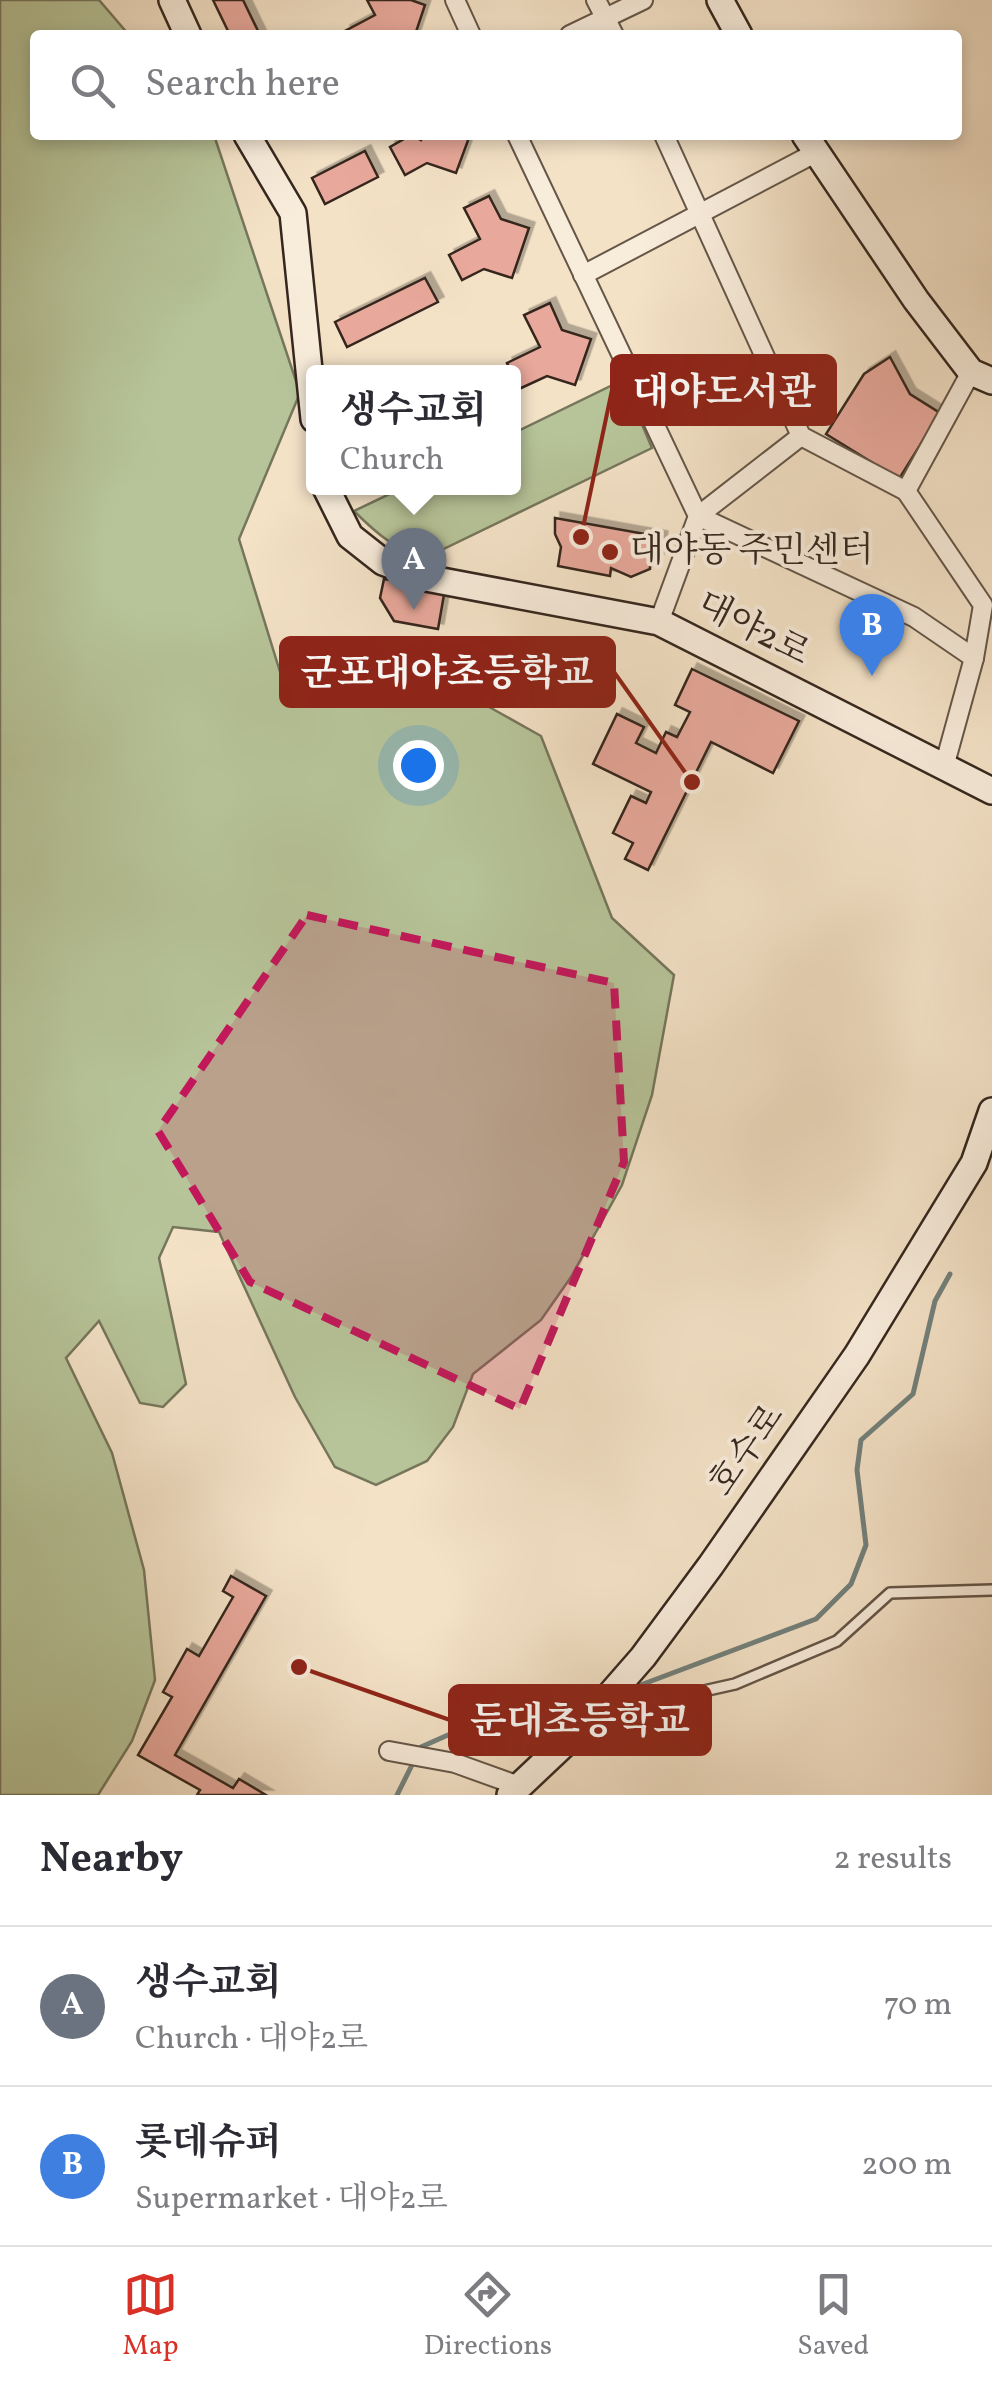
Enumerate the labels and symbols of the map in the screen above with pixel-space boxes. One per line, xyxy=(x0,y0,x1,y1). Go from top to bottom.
callout: 대야도서관 xyxy=(612,356,835,424)
text: 대야도서관 xyxy=(632,368,816,421)
pin: A xyxy=(382,528,446,610)
place label: 대야동 주민센터 xyxy=(630,528,874,576)
marker: 대야동 주민센터 xyxy=(599,541,621,563)
street label: 대야2로 xyxy=(689,581,817,679)
pin: B xyxy=(840,594,904,676)
callout: 군포대야초등학교 xyxy=(281,638,614,706)
text: 군포대야초등학교 xyxy=(300,649,594,702)
your location xyxy=(393,740,444,791)
street label: 호수로 xyxy=(699,1396,797,1506)
callout: 둔대초등학교 xyxy=(450,1686,710,1754)
text: 둔대초등학교 xyxy=(470,1697,690,1750)

